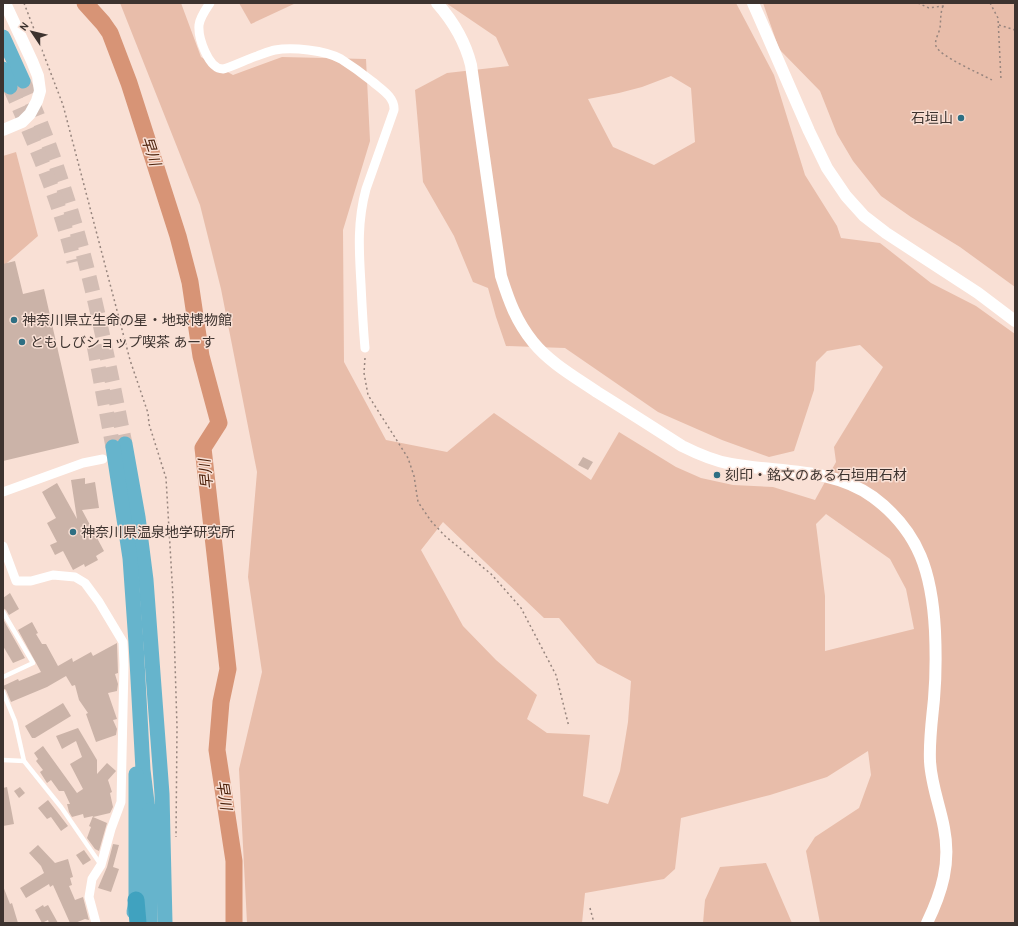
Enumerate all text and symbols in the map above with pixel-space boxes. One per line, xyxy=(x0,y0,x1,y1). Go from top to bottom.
north arrow xyxy=(12,12,52,52)
text: N xyxy=(17,20,32,34)
place label: 石垣山 xyxy=(911,110,953,127)
marker: 石垣山 xyxy=(956,113,966,123)
water label: 早川 xyxy=(138,134,165,170)
place label: 神奈川県立生命の星・地球博物館 xyxy=(22,312,232,329)
marker: 神奈川県立生命の星・地球博物館 xyxy=(9,315,19,325)
place label: ともしびショップ喫茶 あーす xyxy=(30,334,215,351)
marker: ともしびショップ喫茶 あーす xyxy=(17,337,27,347)
water label: 早川 xyxy=(195,456,217,490)
place label: 刻印・銘文のある石垣用石材 xyxy=(725,467,907,484)
marker: 刻印・銘文のある石垣用石材 xyxy=(712,470,722,480)
place label: 神奈川県温泉地学研究所 xyxy=(81,524,235,541)
marker: 神奈川県温泉地学研究所 xyxy=(68,527,78,537)
water label: 早川 xyxy=(213,779,236,813)

